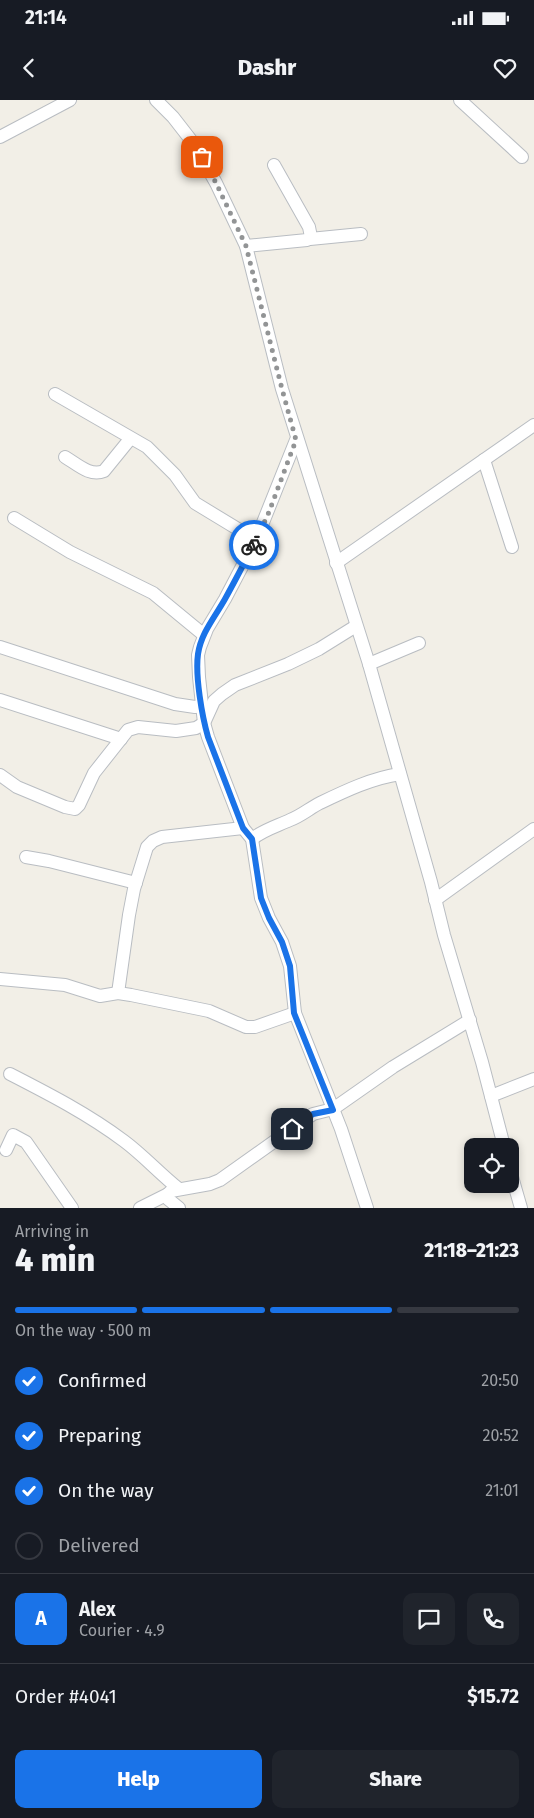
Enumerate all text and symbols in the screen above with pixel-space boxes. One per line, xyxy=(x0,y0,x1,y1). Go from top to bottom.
text: 21:14 xyxy=(25,6,67,29)
icon: back xyxy=(15,54,43,82)
text: Dashr xyxy=(238,54,296,81)
icon: heart xyxy=(491,54,519,82)
pin xyxy=(181,136,223,178)
icon: bag xyxy=(188,143,216,171)
courier xyxy=(229,520,279,570)
icon: bike xyxy=(240,531,268,559)
pin xyxy=(271,1108,313,1150)
icon: home xyxy=(278,1115,306,1143)
map controls xyxy=(464,1138,519,1193)
button: locate xyxy=(464,1138,519,1193)
text: Arriving in xyxy=(15,1222,89,1241)
text: 21:18–21:23 xyxy=(424,1239,519,1262)
text: 4 min xyxy=(15,1241,95,1279)
text: On the way · 500 m xyxy=(15,1321,152,1340)
icon: check xyxy=(15,1367,43,1395)
text: Confirmed xyxy=(58,1369,147,1392)
text: 20:50 xyxy=(481,1371,519,1390)
icon: check xyxy=(15,1422,43,1450)
text: Preparing xyxy=(58,1424,141,1447)
text: 20:52 xyxy=(483,1426,519,1445)
icon: check xyxy=(15,1477,43,1505)
text: On the way xyxy=(58,1479,154,1502)
text: 21:01 xyxy=(485,1481,519,1500)
text: Delivered xyxy=(58,1534,140,1557)
button: chat xyxy=(403,1593,455,1645)
button: phone xyxy=(467,1593,519,1645)
text: Alex xyxy=(79,1598,116,1621)
text: A xyxy=(35,1607,47,1630)
text: Courier · 4.9 xyxy=(79,1621,165,1640)
text: Order #4041 xyxy=(15,1685,117,1708)
text: $15.72 xyxy=(467,1685,519,1708)
button: Help xyxy=(15,1750,262,1808)
button: Share xyxy=(272,1750,519,1808)

